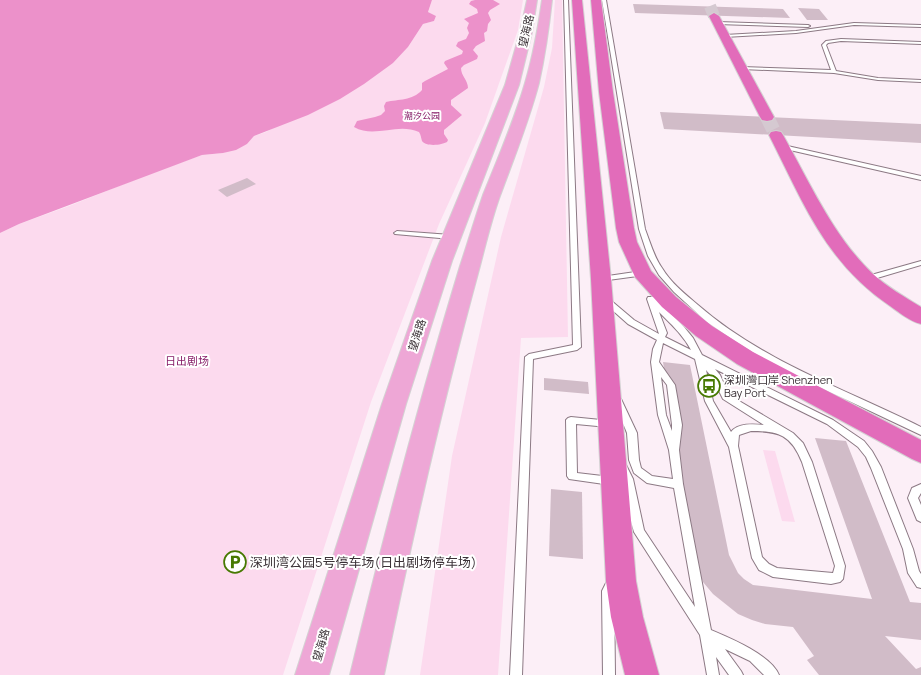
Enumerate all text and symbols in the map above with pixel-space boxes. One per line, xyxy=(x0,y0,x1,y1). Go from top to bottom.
street label: 望海路 xyxy=(514,13,537,49)
park label: 潮汐公园 xyxy=(404,109,440,122)
street label: 望海路 xyxy=(404,317,429,353)
park label: 日出剧场 xyxy=(165,353,209,368)
place label: 深圳灣口岸 Shenzhen Bay Port xyxy=(724,372,832,400)
bus stop icon: 深圳灣口岸 Shenzhen Bay Port xyxy=(696,373,722,399)
parking icon: 深圳湾公园5号停车场(日出剧场停车场) xyxy=(222,549,248,575)
place label: 深圳湾公园5号停车场(日出剧场停车场) xyxy=(250,553,477,571)
street label: 望海路 xyxy=(309,627,332,663)

